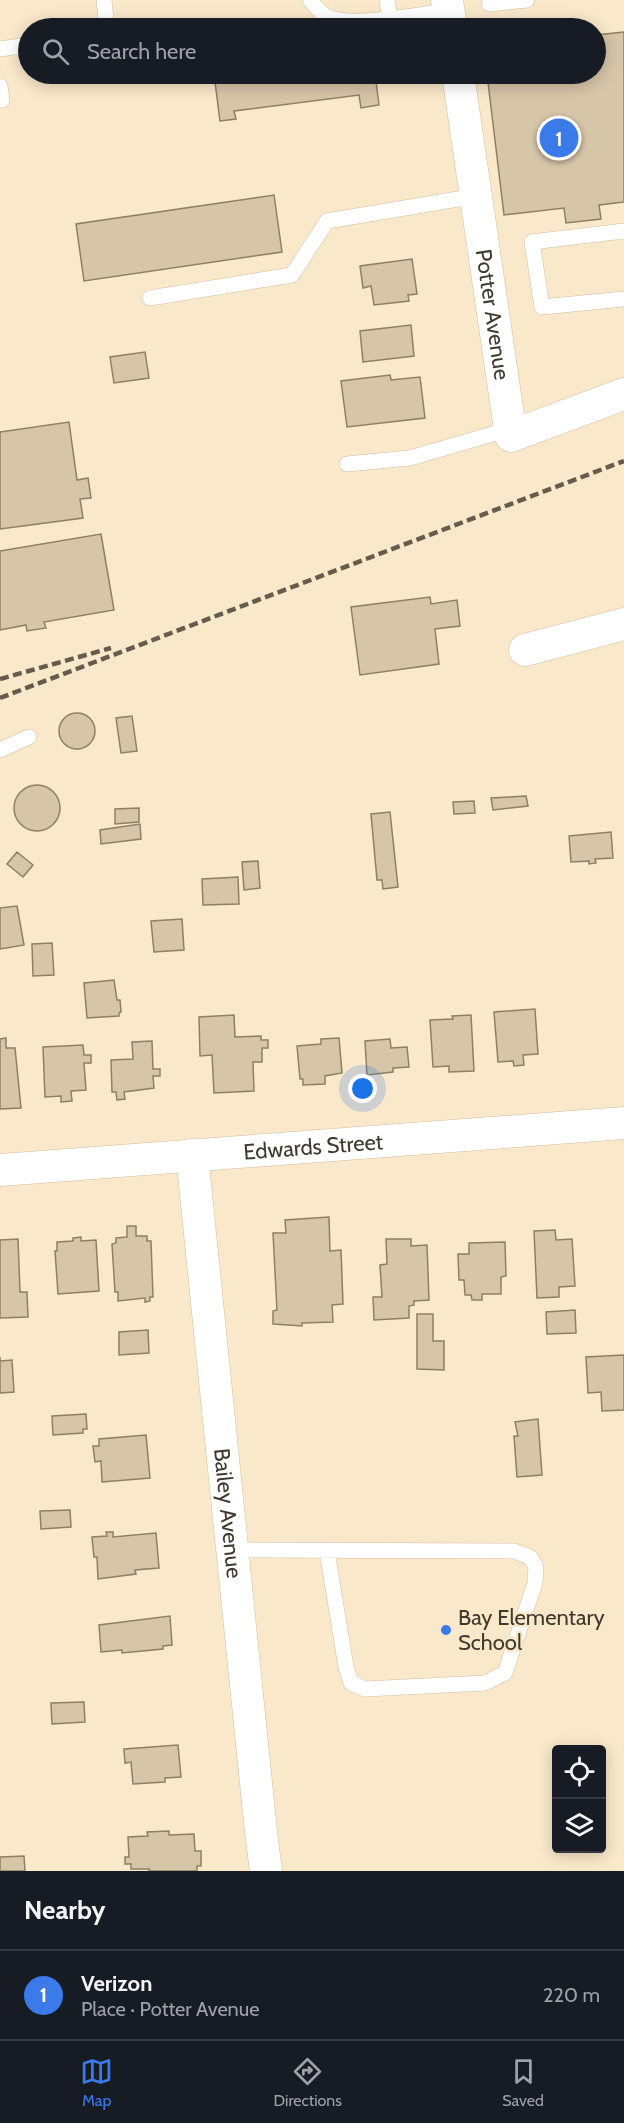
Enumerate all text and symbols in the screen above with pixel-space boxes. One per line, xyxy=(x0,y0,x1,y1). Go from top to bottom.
search box xyxy=(18,18,606,84)
icon: search xyxy=(39,35,72,68)
text: Search here xyxy=(87,38,196,65)
pin: 1 xyxy=(540,116,578,160)
street label: Potter Avenue xyxy=(470,247,516,382)
your location xyxy=(348,1074,377,1103)
street label: Edwards Street xyxy=(242,1128,385,1166)
street label: Bailey Avenue xyxy=(208,1447,248,1579)
place label: Bay Elementary School xyxy=(458,1604,605,1656)
marker: Bay Elementary School xyxy=(439,1623,453,1637)
map controls xyxy=(552,1745,606,1853)
button: locate xyxy=(552,1745,606,1799)
button: layers xyxy=(552,1799,606,1853)
text: Nearby xyxy=(24,1894,105,1926)
text: Verizon xyxy=(81,1970,152,1997)
text: 1 xyxy=(40,1983,47,2007)
text: 220 m xyxy=(543,1983,600,2007)
text: Place · Potter Avenue xyxy=(81,1997,260,2021)
tab: Map xyxy=(80,2055,113,2110)
tab: Directions xyxy=(274,2055,342,2110)
tab: Saved xyxy=(502,2055,544,2110)

